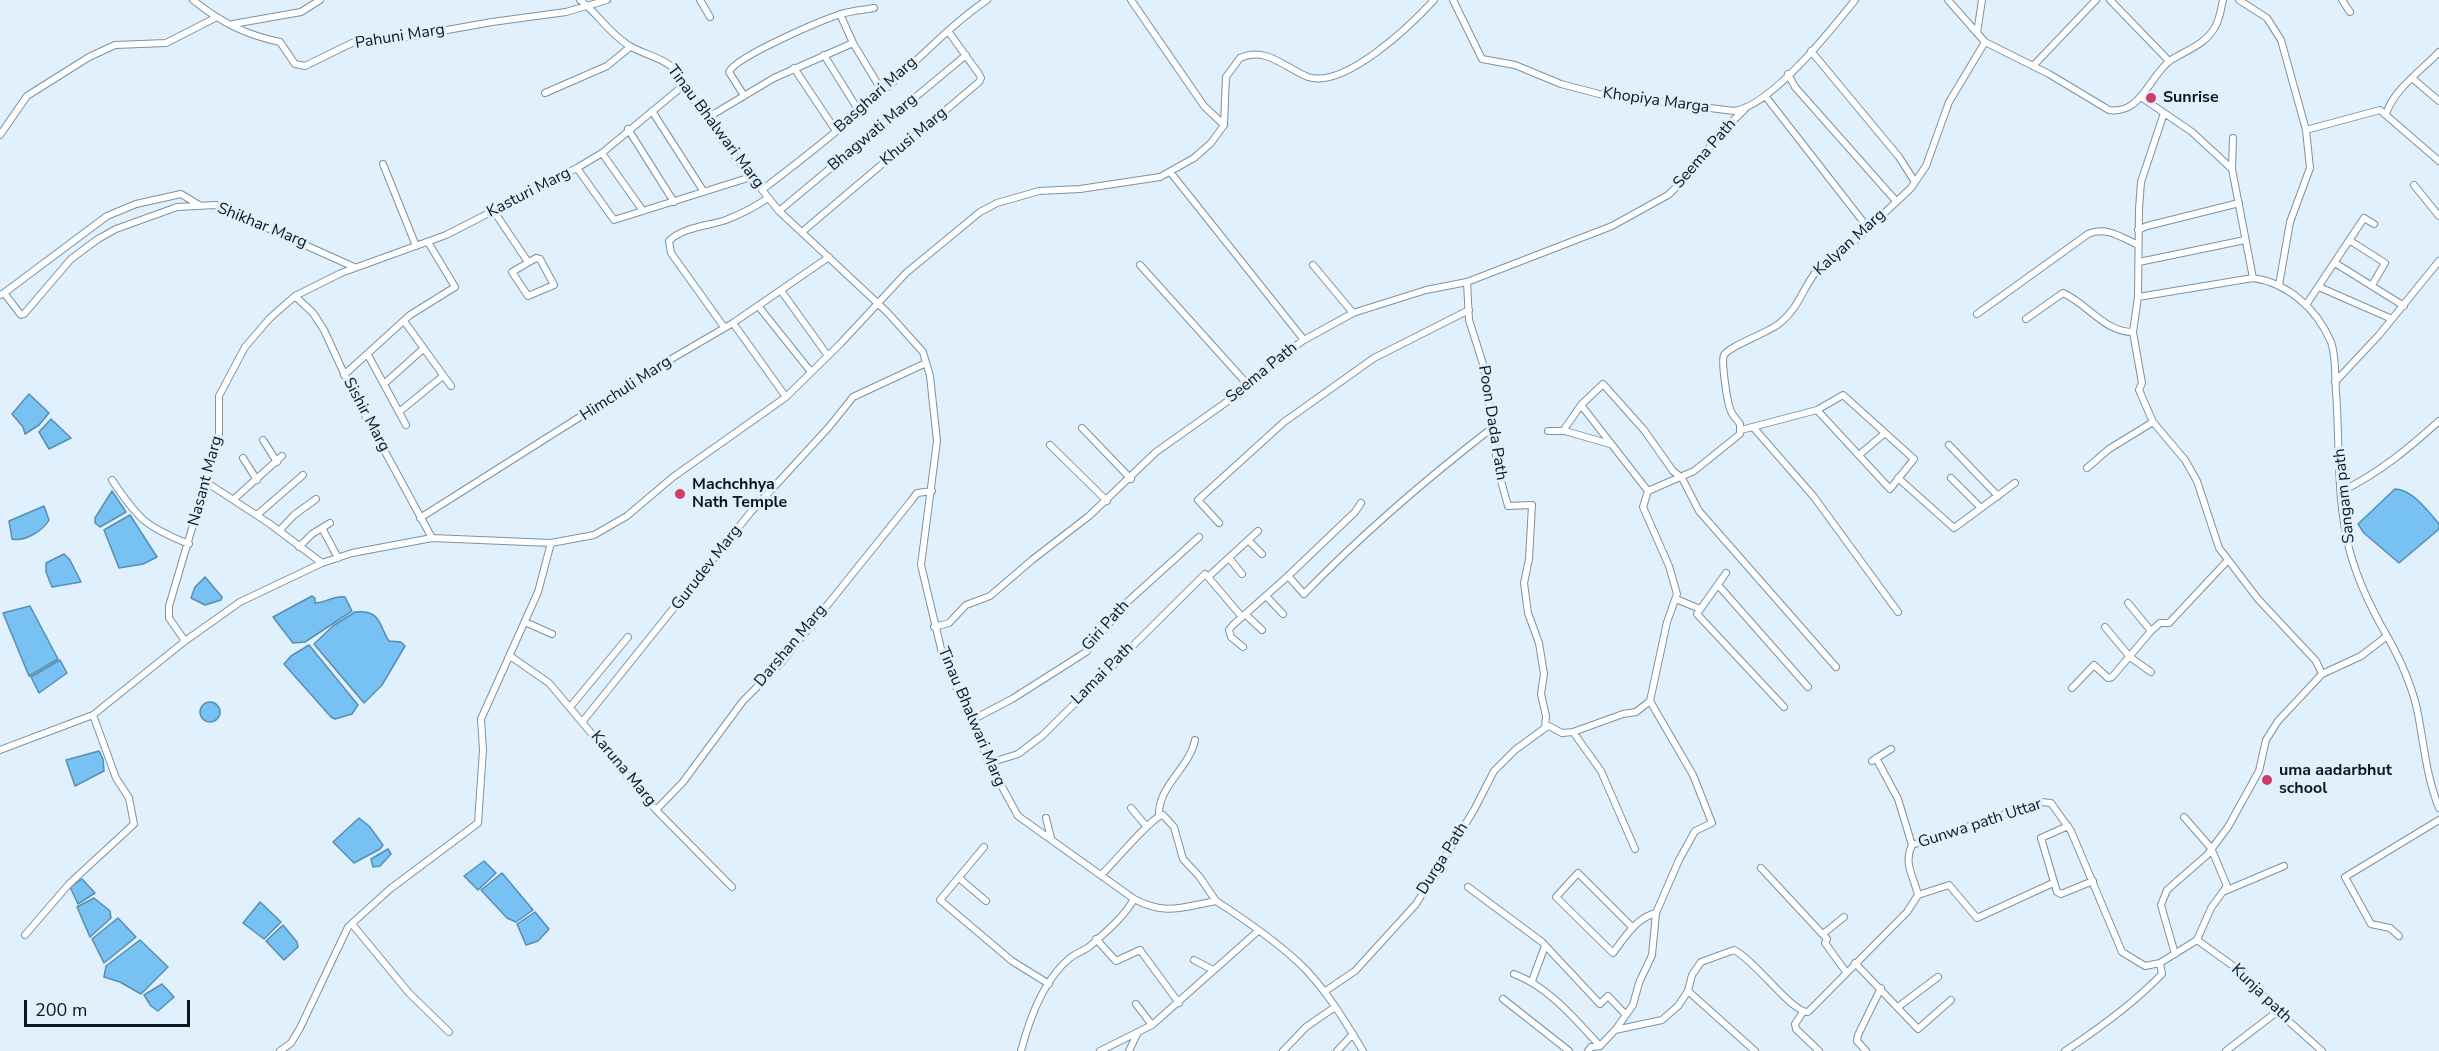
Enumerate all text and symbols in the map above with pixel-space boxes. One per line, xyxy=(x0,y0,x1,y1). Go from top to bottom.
street label: Pahuni Marg xyxy=(354,20,446,54)
street label: Basghari Marg xyxy=(831,53,921,137)
street label: Tinau Bhalwari Marg xyxy=(662,62,768,192)
street label: Khopiya Marga xyxy=(1602,84,1710,118)
place label: Sunrise xyxy=(2163,88,2219,108)
street label: Bhagwati Marg xyxy=(825,90,921,176)
marker: Sunrise xyxy=(2144,91,2158,105)
street label: Khusi Marg xyxy=(877,104,951,170)
street label: Seema Path xyxy=(1670,115,1740,193)
street label: Kasturi Marg xyxy=(484,164,574,222)
street label: Shikhar Marg xyxy=(214,199,310,253)
street label: Kalyan Marg xyxy=(1810,206,1890,280)
street label: Seema Path xyxy=(1223,338,1301,408)
street label: Himchuli Marg xyxy=(577,352,675,426)
street label: Poon Dada Path xyxy=(1473,364,1511,482)
street label: Sishir Marg xyxy=(338,375,394,455)
street label: Nasant Marg xyxy=(185,434,227,528)
street label: Sangam path xyxy=(2330,447,2360,545)
place label: Machchhya Nath Temple xyxy=(692,475,787,513)
marker: Machchhya Nath Temple xyxy=(673,487,687,501)
street label: Gurudev Marg xyxy=(668,522,746,614)
street label: Giri Path xyxy=(1078,597,1134,655)
street label: Darshan Marg xyxy=(751,601,831,691)
street label: Lamai Path xyxy=(1068,639,1138,709)
street label: Tinau Bhalwari Marg xyxy=(933,644,1009,790)
street label: Karuna Marg xyxy=(586,728,660,810)
place label: uma aadarbhut school xyxy=(2279,761,2392,799)
marker: uma aadarbhut school xyxy=(2260,773,2274,787)
street label: Gunwa path Uttar xyxy=(1916,795,2044,853)
street label: Durga Path xyxy=(1413,819,1473,899)
street label: Kunja path xyxy=(2227,960,2295,1028)
scale bar xyxy=(27,988,194,1026)
text: 200 m xyxy=(35,998,87,1022)

